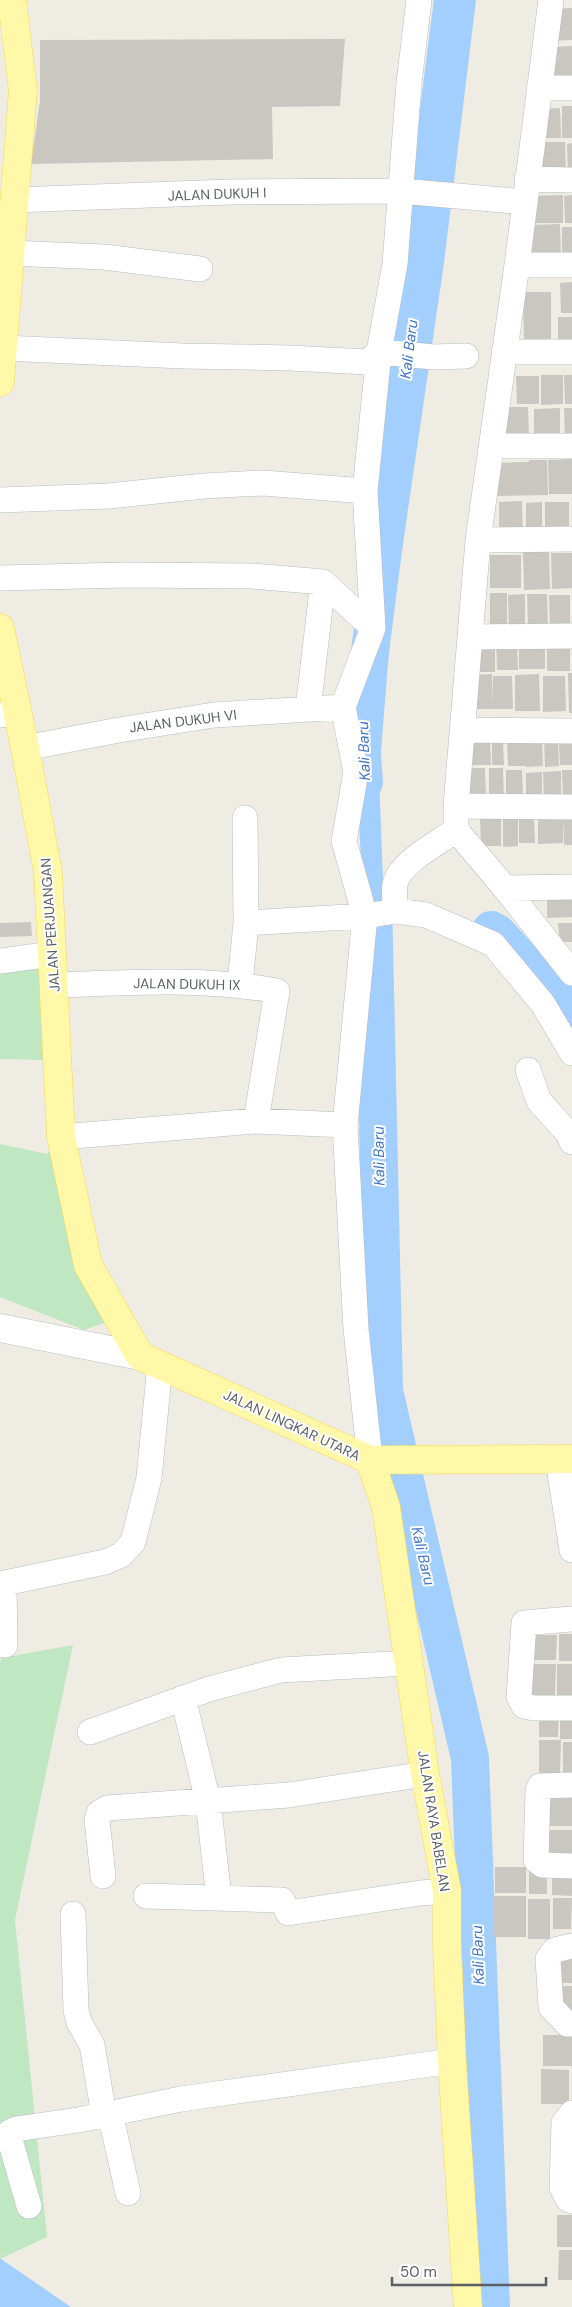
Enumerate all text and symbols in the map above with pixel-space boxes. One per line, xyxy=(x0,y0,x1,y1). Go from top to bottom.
street label: JALAN DUKUH I xyxy=(167,183,267,205)
water label: Kali Baru xyxy=(395,318,423,380)
street label: JALAN DUKUH VI xyxy=(128,705,238,737)
water label: Kali Baru xyxy=(353,721,375,781)
street label: JALAN PERJUANGAN xyxy=(36,857,64,993)
street label: JALAN DUKUH IX xyxy=(133,974,241,994)
water label: Kali Baru xyxy=(368,1126,390,1186)
street label: JALAN LINGKAR UTARA xyxy=(221,1385,363,1465)
water label: Kali Baru xyxy=(407,1525,440,1588)
street label: JALAN RAYA BABELAN xyxy=(414,1749,454,1893)
water label: Kali Baru xyxy=(467,1925,489,1985)
scale bar xyxy=(392,2254,546,2286)
text: 50 m xyxy=(400,2262,437,2282)

